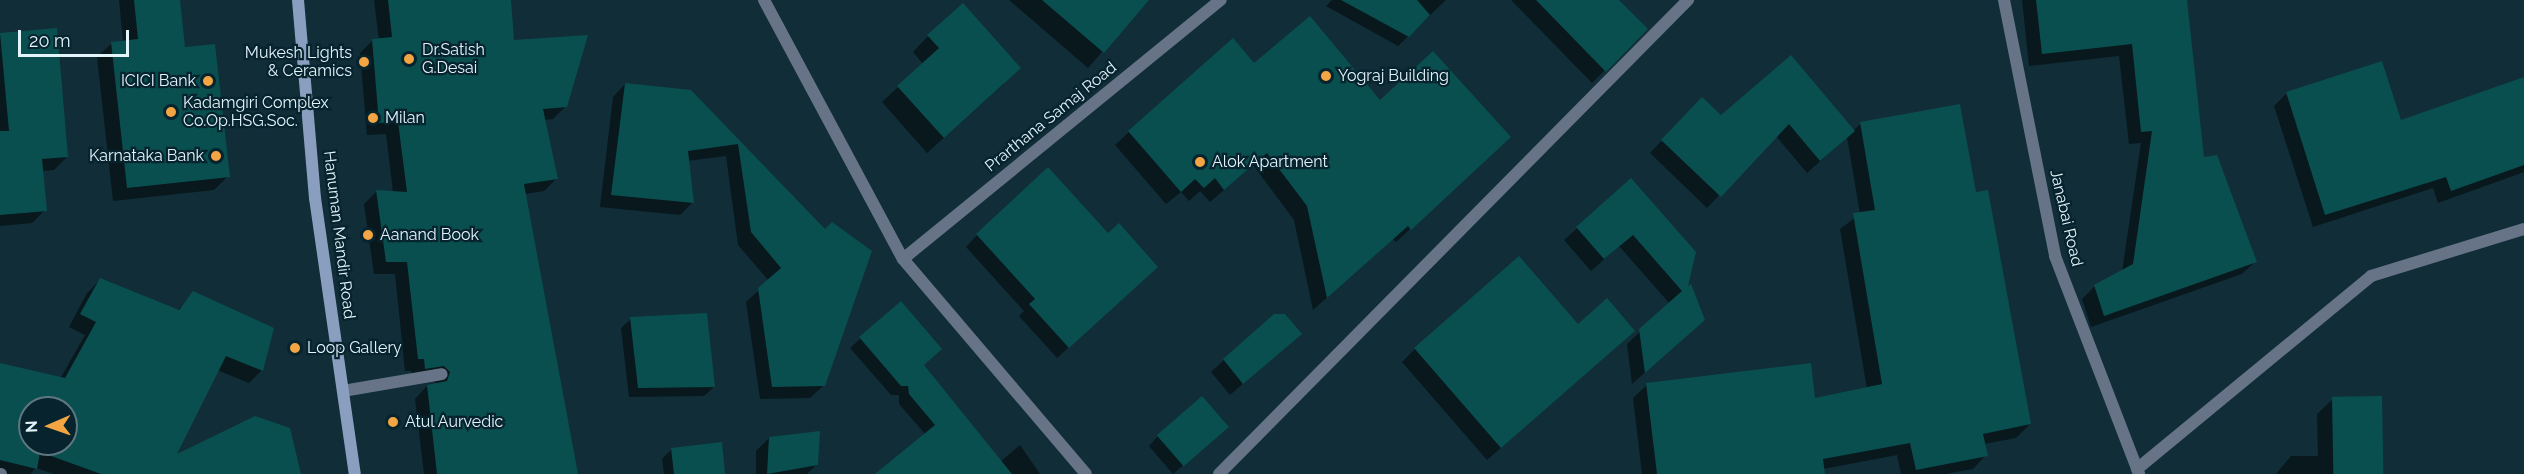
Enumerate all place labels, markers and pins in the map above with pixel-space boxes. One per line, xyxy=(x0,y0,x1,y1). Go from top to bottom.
place label: Dr.Satish G.Desai xyxy=(422,40,485,78)
place label: Mukesh Lights & Ceramics xyxy=(245,43,352,81)
marker: Dr.Satish G.Desai xyxy=(400,50,418,68)
marker: Mukesh Lights & Ceramics xyxy=(357,55,371,69)
place label: Yograj Building xyxy=(1338,66,1449,86)
marker: Yograj Building xyxy=(1319,69,1333,83)
place label: ICICI Bank xyxy=(121,71,196,91)
marker: ICICI Bank xyxy=(201,74,215,88)
place label: Kadamgiri Complex Co.Op.HSG.Soc. xyxy=(183,93,329,131)
marker: Kadamgiri Complex Co.Op.HSG.Soc. xyxy=(164,105,178,119)
place label: Milan xyxy=(385,108,425,128)
marker: Milan xyxy=(366,111,380,125)
place label: Karnataka Bank xyxy=(89,146,204,166)
marker: Karnataka Bank xyxy=(209,149,223,163)
place label: Alok Apartment xyxy=(1212,152,1328,172)
marker: Alok Apartment xyxy=(1193,155,1207,169)
place label: Aanand Book xyxy=(380,225,479,245)
marker: Aanand Book xyxy=(361,228,375,242)
place label: Loop Gallery xyxy=(307,338,402,358)
marker: Loop Gallery xyxy=(288,341,302,355)
place label: Atul Aurvedic xyxy=(405,412,504,432)
marker: Atul Aurvedic xyxy=(386,415,400,429)

